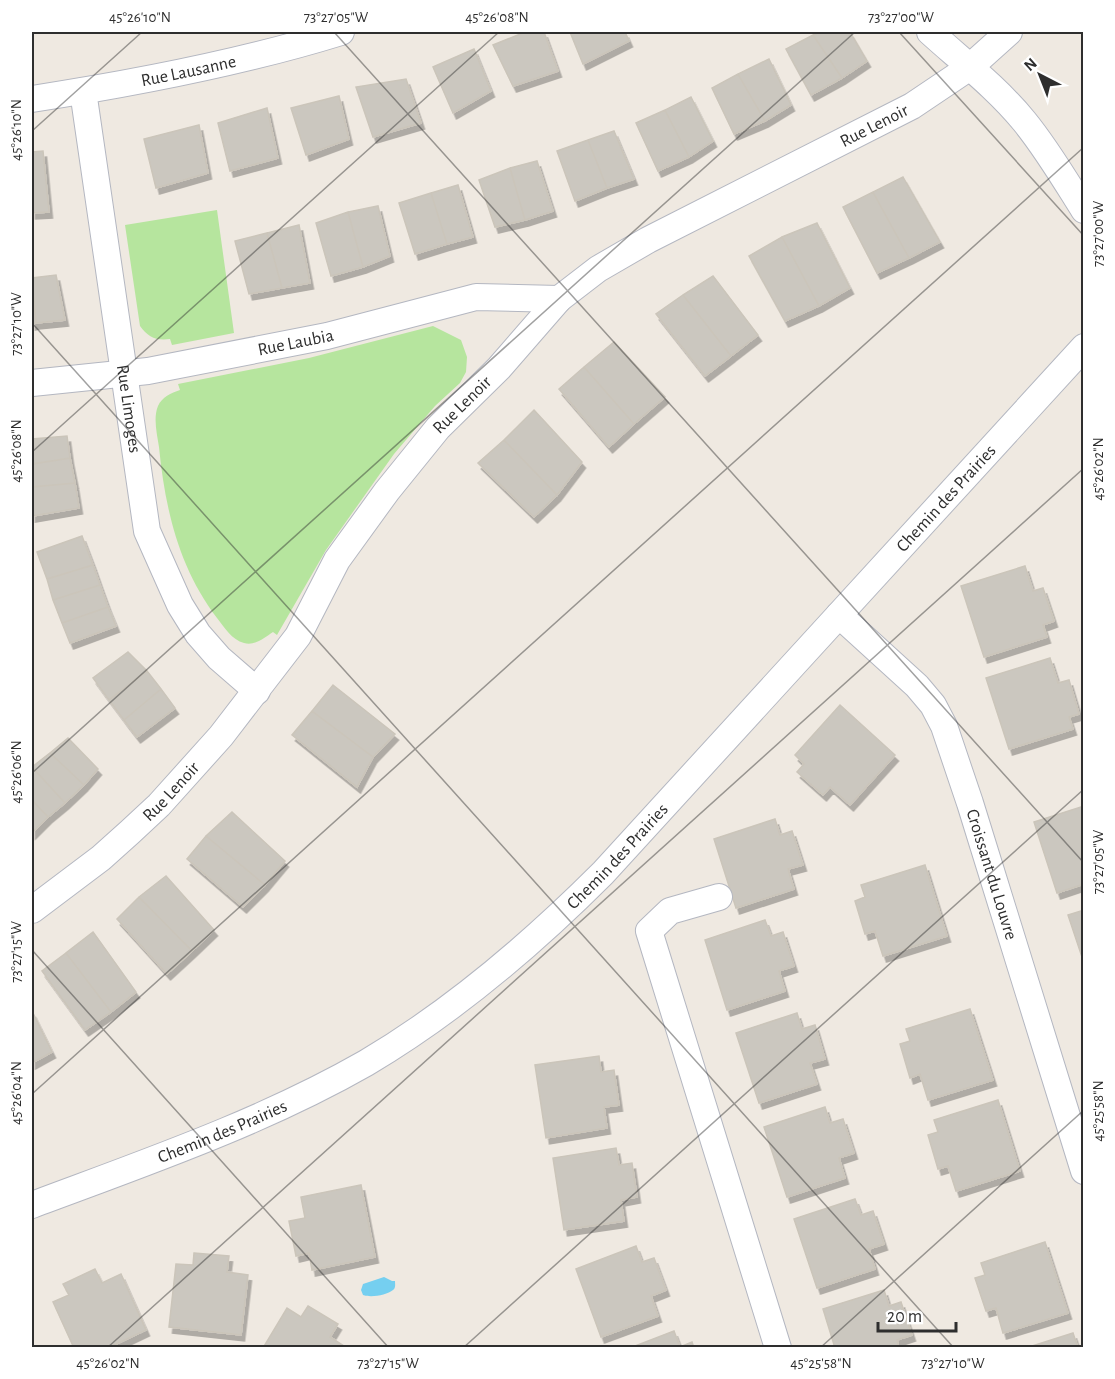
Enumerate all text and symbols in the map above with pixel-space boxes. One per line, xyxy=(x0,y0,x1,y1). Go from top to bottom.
text: 45°26'10"N xyxy=(109,10,171,25)
text: 73°27'05"W xyxy=(304,10,369,25)
text: 45°26'08"N xyxy=(465,10,529,25)
text: 73°27'00"W xyxy=(868,10,935,25)
north arrow xyxy=(1010,45,1070,105)
street label: Rue Lausanne xyxy=(140,53,238,90)
text: N xyxy=(1021,55,1040,74)
text: 45°26'10"N xyxy=(9,99,24,161)
street label: Rue Lenoir xyxy=(837,101,912,151)
text: 73°27'00"W xyxy=(1091,200,1106,267)
text: 73°27'10"W xyxy=(9,292,24,356)
street label: Rue Laubia xyxy=(256,327,336,359)
street label: Rue Limoges xyxy=(113,363,144,454)
street label: Rue Lenoir xyxy=(430,373,495,438)
text: 45°26'08"N xyxy=(9,419,24,483)
text: 45°26'02"N xyxy=(1091,437,1106,501)
street label: Chemin des Prairies xyxy=(893,442,1000,556)
text: 45°26'06"N xyxy=(9,740,24,804)
street label: Rue Lenoir xyxy=(140,759,203,825)
street label: Chemin des Prairies xyxy=(564,800,672,913)
street label: Croissant du Louvre xyxy=(962,807,1020,942)
text: 73°27'05"W xyxy=(1091,829,1106,894)
text: 73°27'15"W xyxy=(9,921,24,983)
text: 45°26'04"N xyxy=(9,1061,24,1125)
text: 45°25'58"N xyxy=(1091,1080,1106,1142)
street label: Chemin des Prairies xyxy=(156,1097,290,1167)
scale bar xyxy=(878,1295,956,1333)
text: 20 m xyxy=(887,1308,922,1326)
text: 45°26'02"N xyxy=(76,1356,140,1371)
text: 73°27'15"W xyxy=(357,1356,419,1371)
text: 45°25'58"N xyxy=(790,1356,852,1371)
text: 73°27'10"W xyxy=(921,1356,985,1371)

